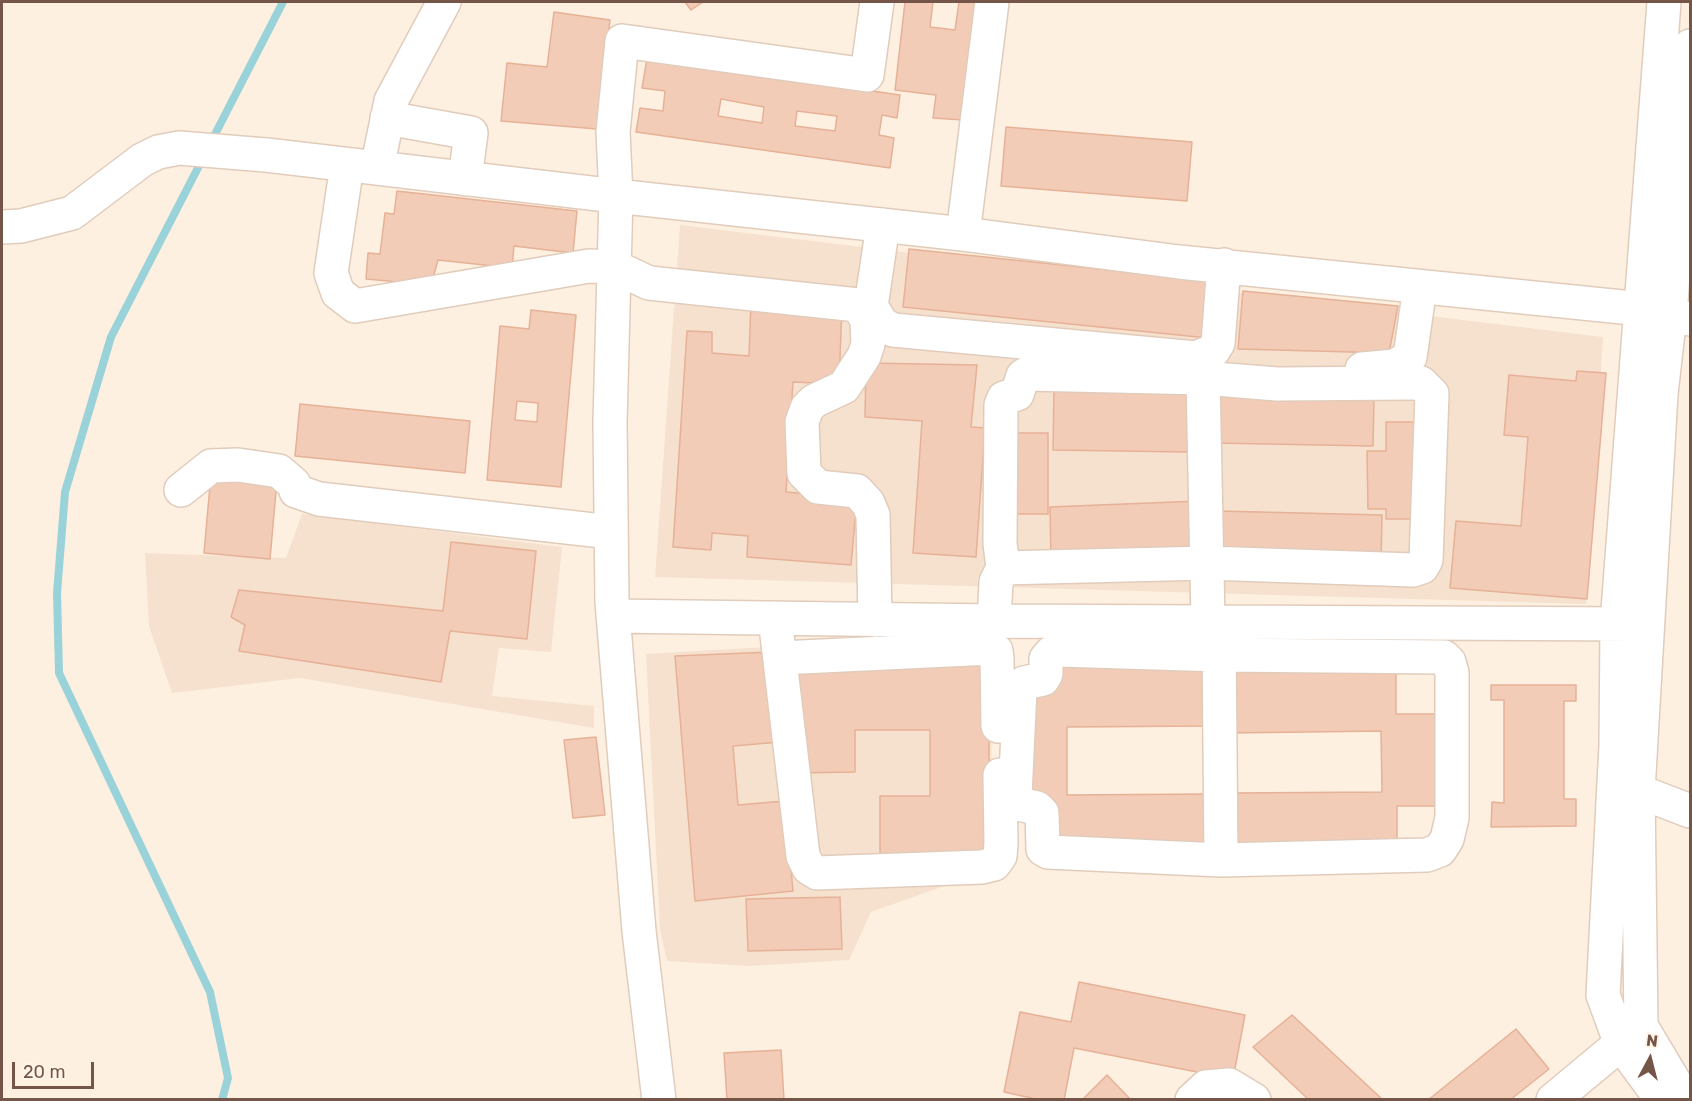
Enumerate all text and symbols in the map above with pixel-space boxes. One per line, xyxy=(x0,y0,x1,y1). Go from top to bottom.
north arrow xyxy=(1620,1029,1680,1089)
text: N xyxy=(1645,1031,1659,1051)
scale bar xyxy=(15,1050,98,1088)
text: 20 m xyxy=(23,1061,65,1083)

